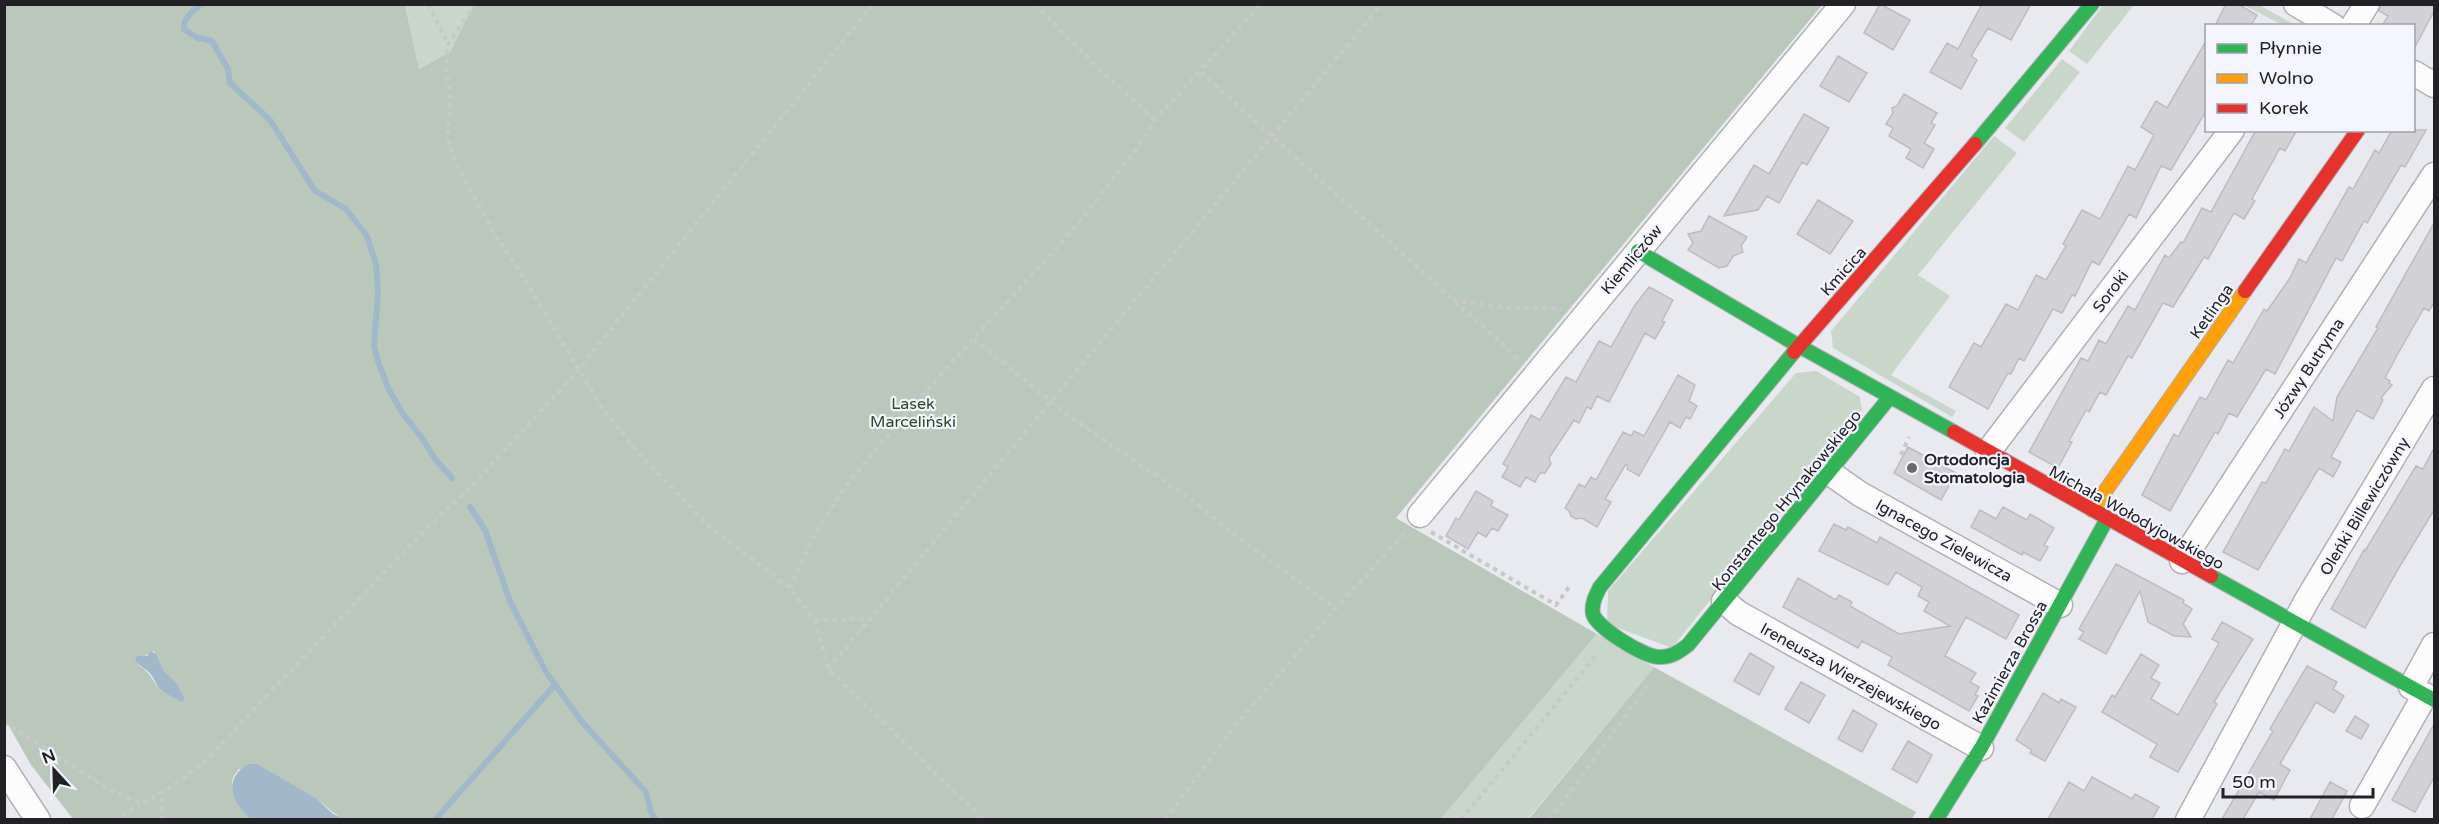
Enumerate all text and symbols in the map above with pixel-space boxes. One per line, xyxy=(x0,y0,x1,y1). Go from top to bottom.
legend xyxy=(2205,24,2415,132)
text: Płynnie xyxy=(2259,37,2322,59)
text: Wolno xyxy=(2259,67,2314,89)
text: Korek xyxy=(2259,97,2309,119)
street label: Kiemliczów xyxy=(1597,220,1667,299)
street label: Kmicica xyxy=(1816,243,1871,300)
street label: Soroki xyxy=(2088,266,2133,317)
street label: Ketlinga xyxy=(2186,280,2238,343)
street label: Józwy Butryma xyxy=(2269,315,2349,423)
park label: Lasek Marceliński xyxy=(870,394,956,432)
street label: Konstantego Hrynakowskiego xyxy=(1708,406,1866,595)
street label: Oleńki Billewiczówny xyxy=(2316,433,2414,579)
place label: Ortodoncja Stomatologia xyxy=(1924,450,2025,488)
marker: Ortodoncja Stomatologia xyxy=(1905,461,1919,475)
street label: Michała Wołodyjowskiego xyxy=(2045,461,2228,574)
street label: Ignacego Zielewicza xyxy=(1872,495,2015,587)
street label: Kazimierza Brossa xyxy=(1968,597,2052,728)
street label: Ireneusza Wierzejewskiego xyxy=(1757,619,1945,735)
north arrow xyxy=(24,740,84,800)
text: N xyxy=(39,745,58,769)
scale bar xyxy=(2223,761,2373,799)
text: 50 m xyxy=(2232,771,2276,793)

